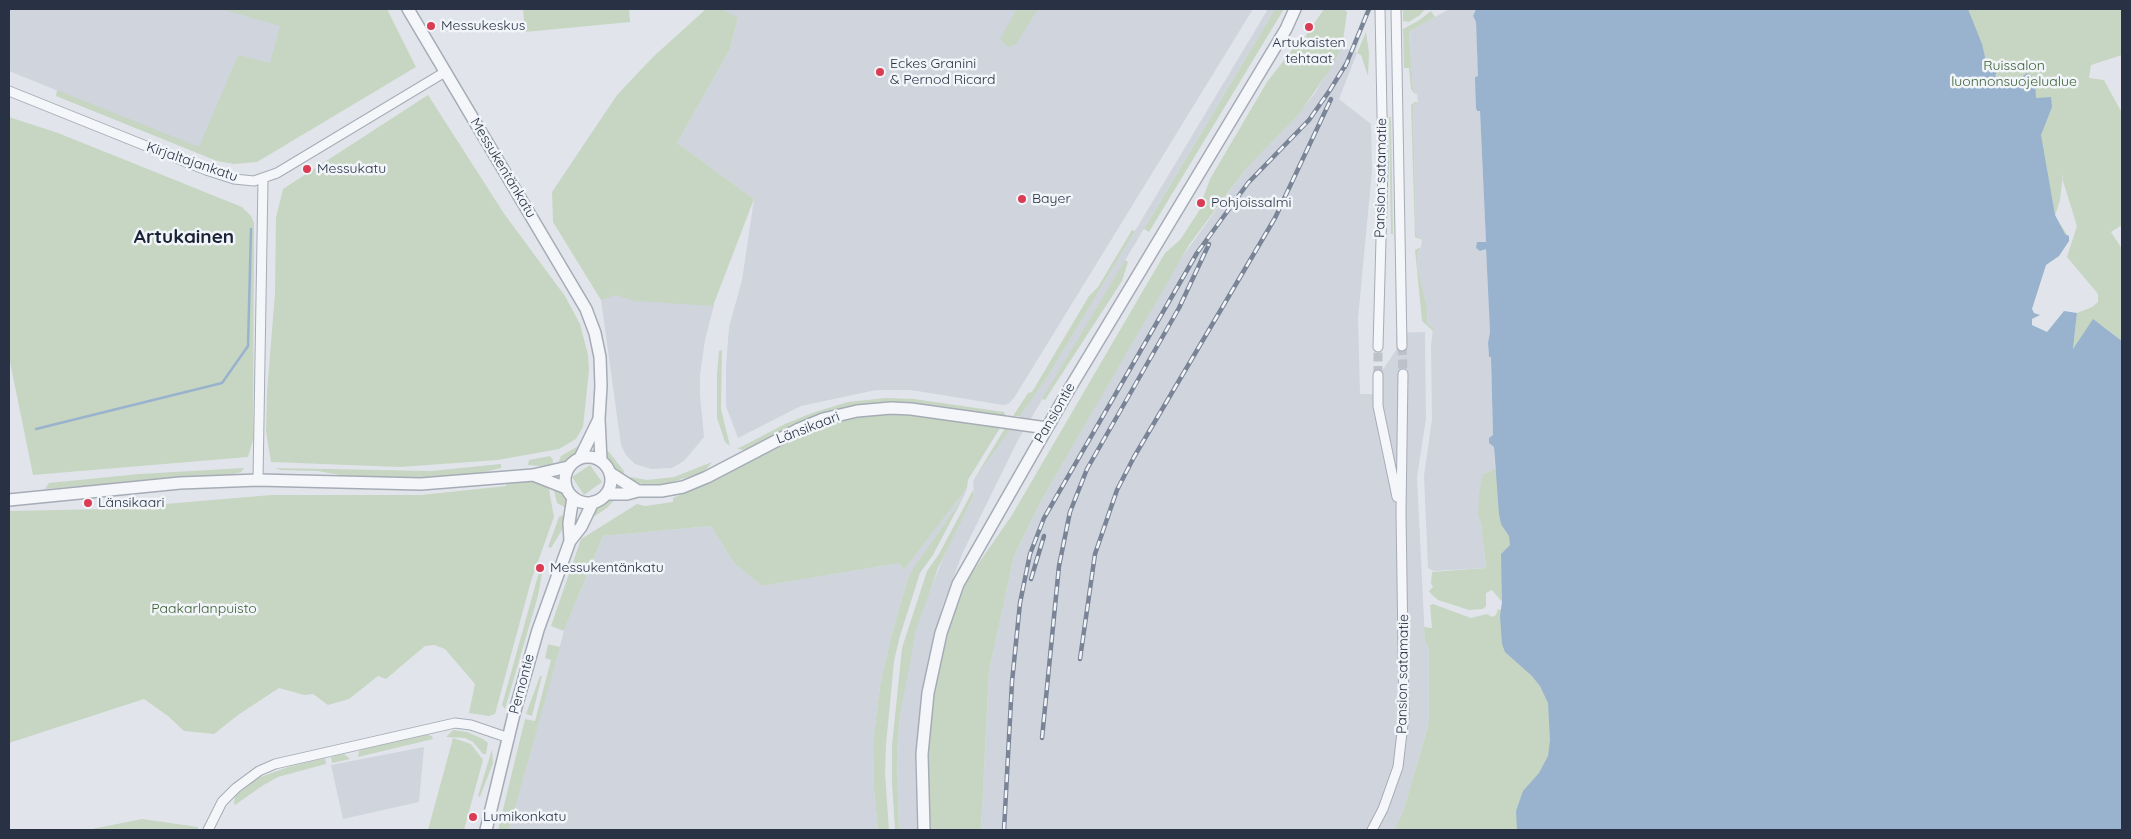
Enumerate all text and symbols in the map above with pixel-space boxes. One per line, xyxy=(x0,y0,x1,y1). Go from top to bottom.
place label: Messukeskus xyxy=(441,18,525,34)
marker: Messukeskus xyxy=(425,20,437,32)
marker: Artukaisten tehtaat xyxy=(1303,21,1315,33)
place label: Artukaisten tehtaat xyxy=(1272,35,1346,68)
place label: Eckes Granini & Pernod Ricard xyxy=(890,56,995,88)
park label: Ruissalon luonnonsuojelualue xyxy=(1951,58,2077,90)
marker: Eckes Granini & Pernod Ricard xyxy=(874,66,886,78)
street label: Messukentänkatu xyxy=(467,115,539,221)
street label: Pansion satamatie xyxy=(1372,118,1390,238)
street label: Kirjaltajankatu xyxy=(144,139,240,185)
place label: Messukatu xyxy=(317,161,386,177)
marker: Messukatu xyxy=(301,163,313,175)
place label: Bayer xyxy=(1032,191,1071,207)
marker: Bayer xyxy=(1016,193,1028,205)
place label: Pohjoissalmi xyxy=(1211,195,1292,211)
marker: Pohjoissalmi xyxy=(1195,197,1207,209)
district label: Artukainen xyxy=(134,226,234,248)
street label: Pansiontie xyxy=(1031,380,1079,446)
street label: Länsikaari xyxy=(774,408,842,448)
place label: Länsikaari xyxy=(98,495,165,511)
marker: Länsikaari xyxy=(82,497,94,509)
place label: Messukentänkatu xyxy=(550,560,664,576)
marker: Messukentänkatu xyxy=(534,562,546,574)
park label: Paakarlanpuisto xyxy=(151,601,257,617)
street label: Pansion satamatie xyxy=(1394,614,1412,734)
street label: Pernontie xyxy=(506,652,538,716)
place label: Lumikonkatu xyxy=(483,809,567,825)
marker: Lumikonkatu xyxy=(467,811,479,823)

